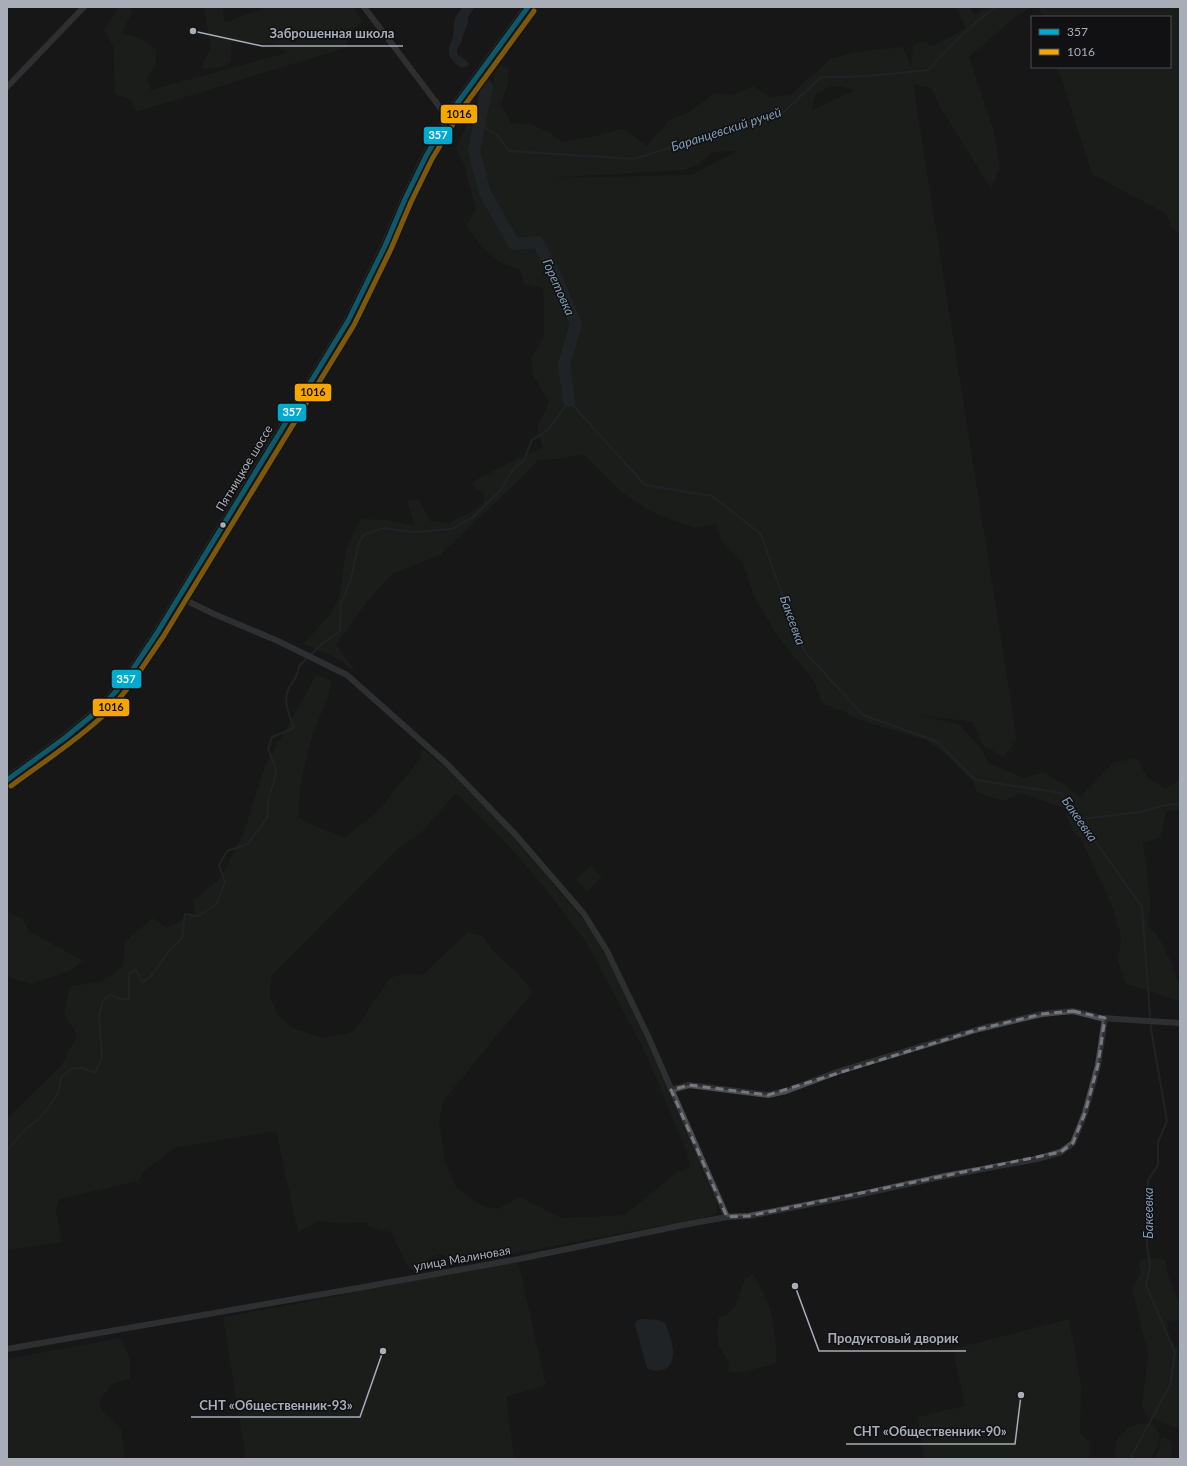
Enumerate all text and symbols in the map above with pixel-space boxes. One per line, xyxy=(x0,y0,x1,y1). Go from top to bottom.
legend xyxy=(1031,16,1171,68)
callout: Заброшенная школа xyxy=(262,21,403,46)
text: 357 xyxy=(1067,24,1088,39)
text: Заброшенная школа xyxy=(270,25,394,41)
text: 1016 xyxy=(1067,44,1095,59)
line badge: 1016 xyxy=(440,104,478,124)
water label: Баранцевский ручей xyxy=(669,104,783,154)
text: 1016 xyxy=(446,107,472,120)
line badge: 357 xyxy=(423,126,453,145)
text: 357 xyxy=(428,128,448,141)
water label: Горетовка xyxy=(539,256,579,318)
line badge: 1016 xyxy=(294,383,332,402)
text: 1016 xyxy=(300,385,326,398)
line badge: 357 xyxy=(277,403,307,422)
text: 357 xyxy=(282,405,302,418)
street label: Пятницкое шоссе xyxy=(212,422,276,514)
unlabelled marker xyxy=(218,520,228,530)
water label: Бакеевка xyxy=(777,593,809,647)
line badge: 357 xyxy=(111,669,142,689)
text: 357 xyxy=(116,672,136,685)
line badge: 1016 xyxy=(92,698,130,717)
text: 1016 xyxy=(98,700,124,713)
water label: Бакеевка xyxy=(1059,793,1102,845)
water label: Бакеевка xyxy=(1140,1187,1156,1239)
street label: улица Малиновая xyxy=(412,1242,512,1274)
callout: Продуктовый дворик xyxy=(819,1326,966,1351)
text: Продуктовый дворик xyxy=(827,1330,959,1346)
callout: СНТ «Общественник-93» xyxy=(191,1392,360,1417)
text: СНТ «Общественник-93» xyxy=(199,1397,353,1413)
callout: СНТ «Общественник-90» xyxy=(846,1419,1015,1444)
text: СНТ «Общественник-90» xyxy=(853,1423,1007,1439)

